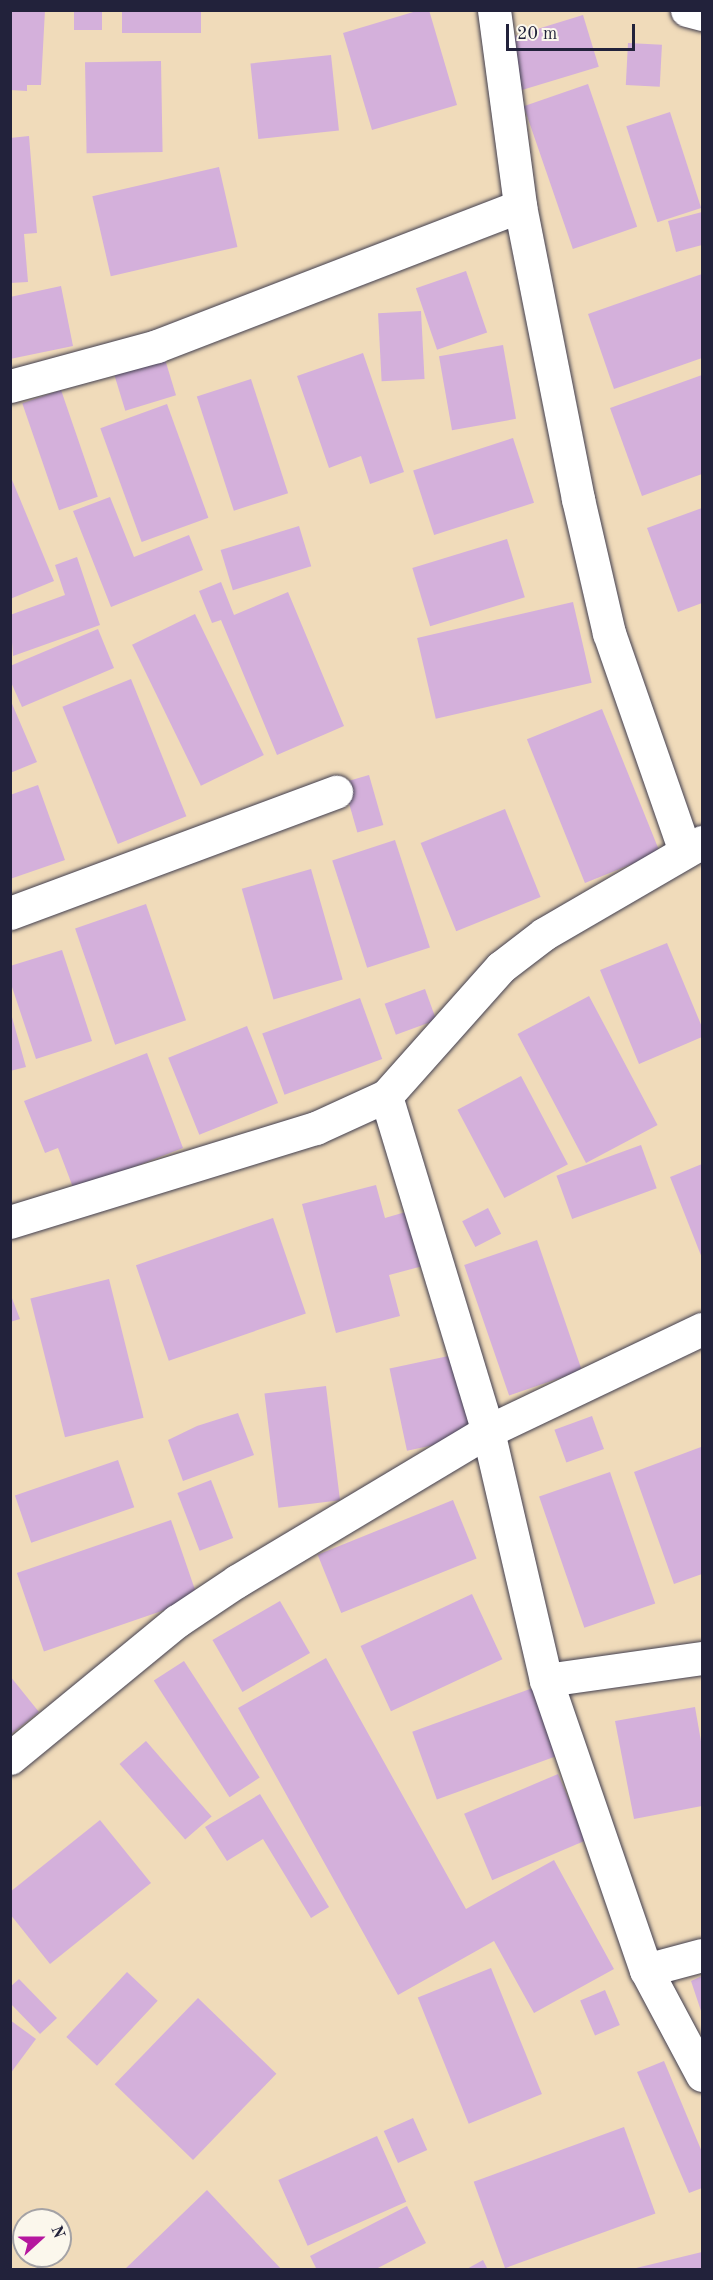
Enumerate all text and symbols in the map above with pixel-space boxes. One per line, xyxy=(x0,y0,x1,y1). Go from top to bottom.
scale bar xyxy=(509,12,638,50)
text: 20 m xyxy=(517,25,557,43)
north arrow xyxy=(12,2208,72,2268)
text: N xyxy=(47,2224,67,2241)

